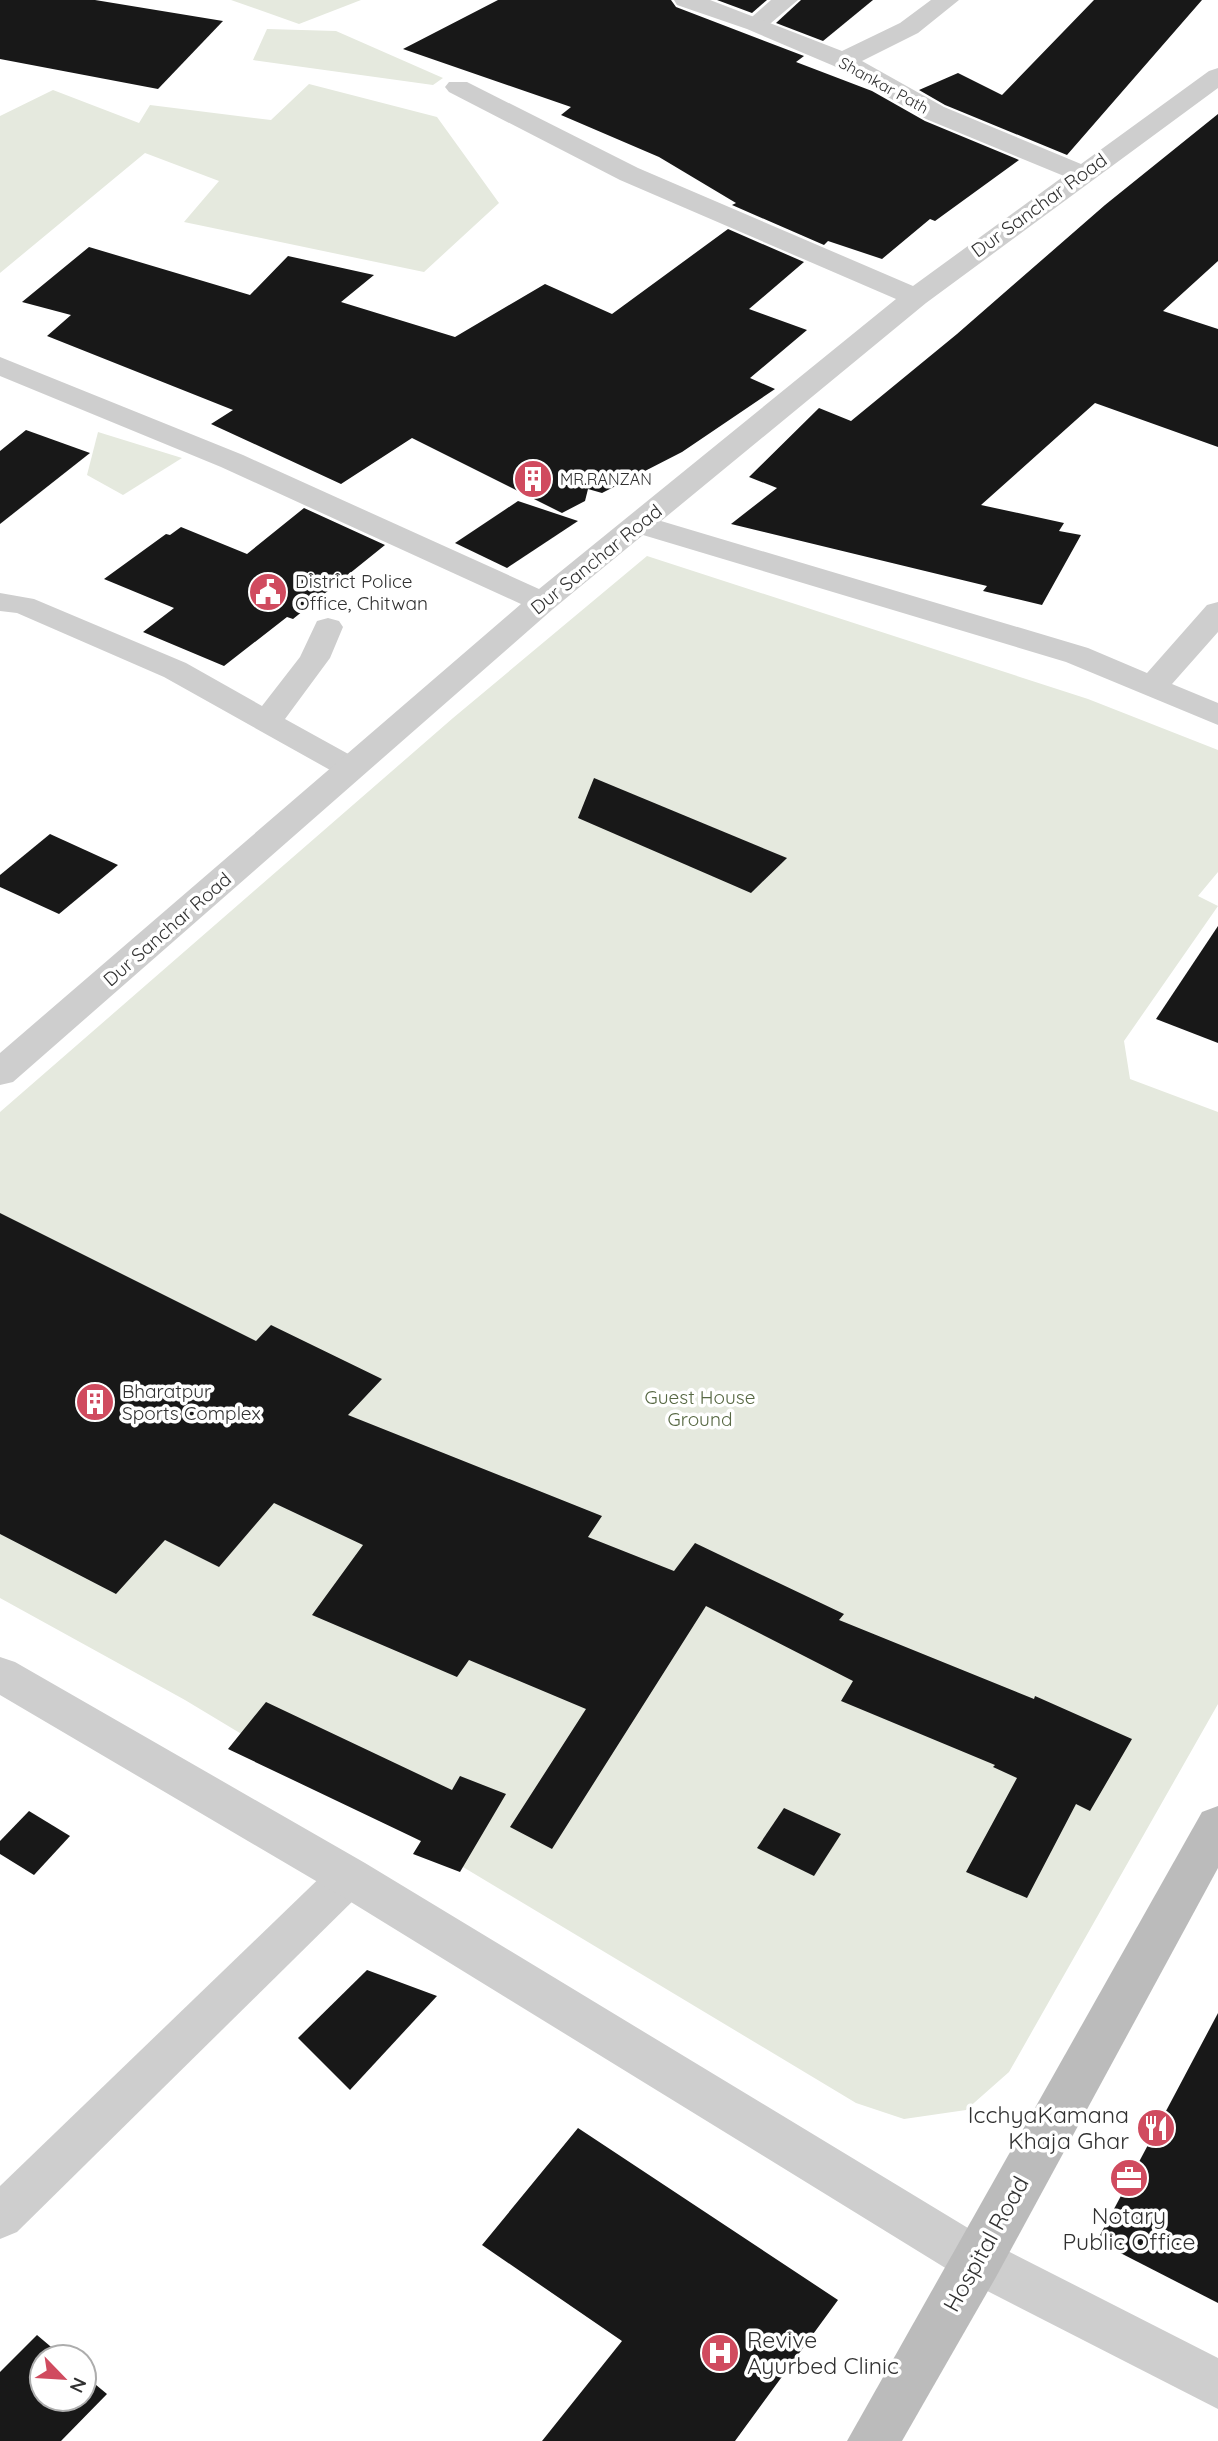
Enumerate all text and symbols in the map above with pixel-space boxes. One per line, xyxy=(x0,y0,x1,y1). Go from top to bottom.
street label: Shankar Path xyxy=(836,52,932,118)
street label: Dur Sanchar Road xyxy=(966,148,1112,262)
building icon: MR.RANZAN xyxy=(512,458,554,500)
place label: MR.RANZAN xyxy=(560,469,652,489)
street label: Dur Sanchar Road xyxy=(526,499,666,619)
place label: District Police Office, Chitwan xyxy=(295,569,428,615)
public building icon: District Police Office, Chitwan xyxy=(247,571,289,613)
street label: Dur Sanchar Road xyxy=(98,867,236,991)
place label: Bharatpur Sports Complex xyxy=(122,1379,261,1425)
building icon: Bharatpur Sports Complex xyxy=(74,1381,116,1423)
park label: Guest House Ground xyxy=(645,1385,755,1431)
place label: IcchyaKamana Khaja Ghar xyxy=(968,2100,1129,2155)
restaurant icon: IcchyaKamana Khaja Ghar xyxy=(1135,2107,1177,2149)
office icon: Notary Public Office xyxy=(1108,2157,1150,2199)
street label: Hospital Road xyxy=(936,2171,1035,2317)
place label: Notary Public Office xyxy=(1062,2201,1196,2256)
place label: Revive Ayurbed Clinic xyxy=(747,2325,899,2380)
hospital icon: Revive Ayurbed Clinic xyxy=(699,2332,741,2374)
north arrow xyxy=(28,2343,98,2413)
text: N xyxy=(65,2374,92,2397)

